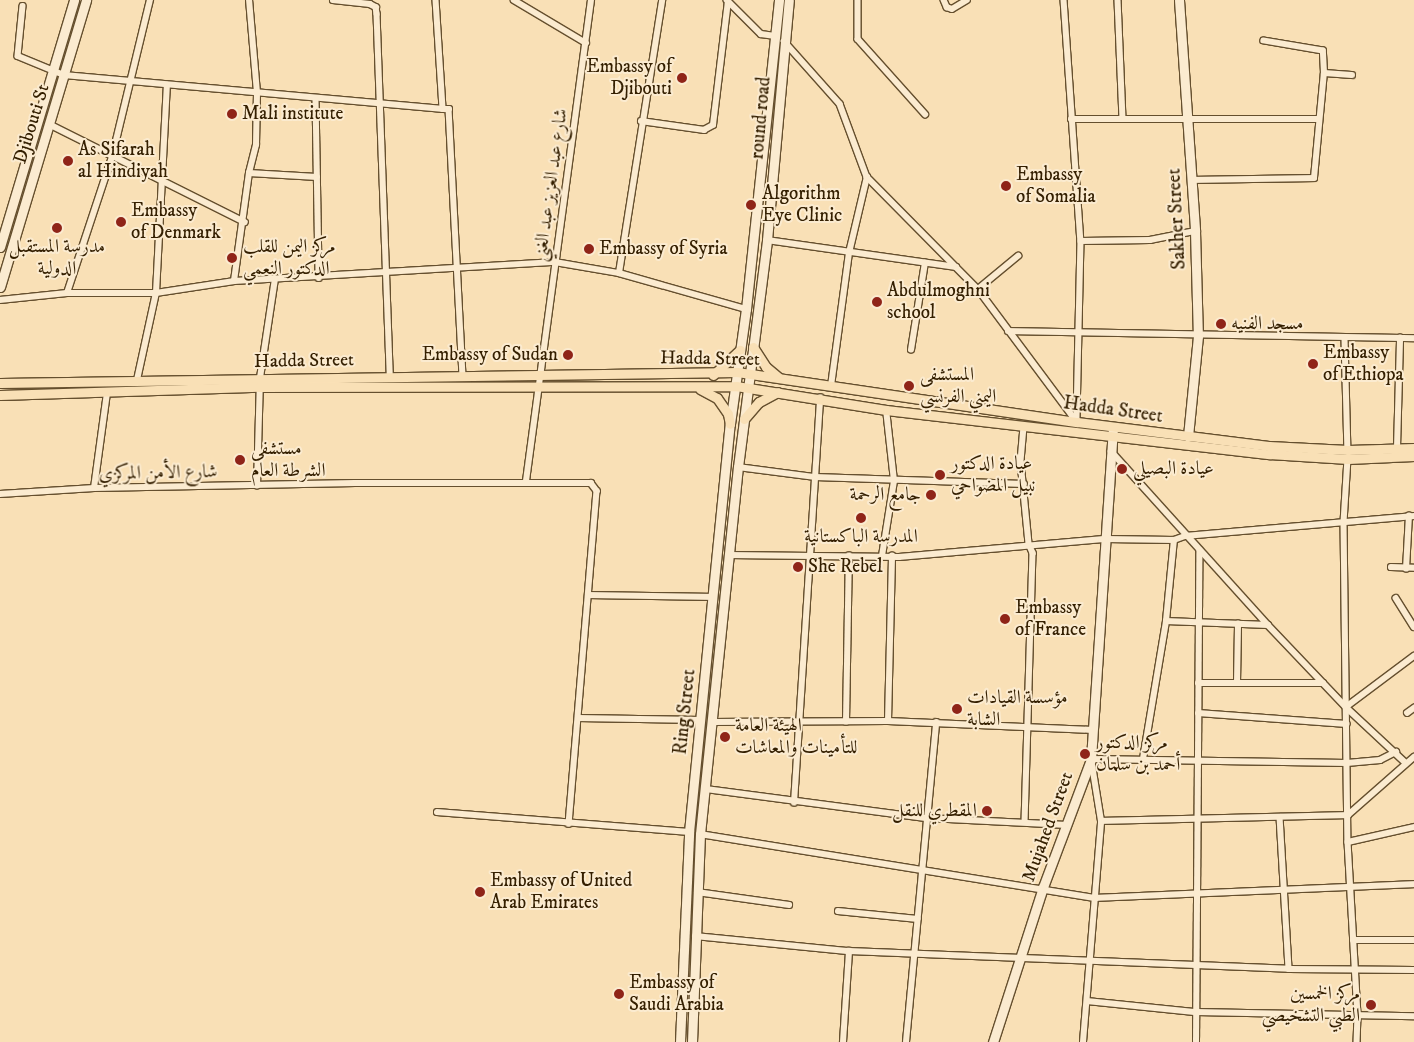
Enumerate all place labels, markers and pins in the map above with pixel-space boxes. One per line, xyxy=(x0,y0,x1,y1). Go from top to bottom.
place label: Embassy of Djibouti xyxy=(586,56,672,100)
marker: Embassy of Djibouti xyxy=(676,72,688,84)
place label: Mali institute xyxy=(242,103,343,125)
marker: Mali institute xyxy=(226,108,238,120)
place label: As Sifarah al Hindiyah xyxy=(78,139,168,183)
marker: As Sifarah al Hindiyah xyxy=(62,155,74,167)
place label: Embassy of Somalia xyxy=(1016,164,1096,208)
marker: Embassy of Somalia xyxy=(1000,180,1012,192)
place label: Algorithm Eye Clinic xyxy=(762,183,842,227)
marker: Algorithm Eye Clinic xyxy=(744,198,758,212)
place label: Embassy of Denmark xyxy=(131,200,221,244)
marker: Embassy of Denmark xyxy=(115,216,127,228)
marker: مدرسة المستقبل الدولية xyxy=(51,222,63,234)
place label: مدرسة المستقبل الدولية xyxy=(9,236,105,280)
place label: مركز اليمن للقلب الدكتور النعمي xyxy=(243,236,336,280)
place label: Embassy of Syria xyxy=(599,238,728,260)
marker: Embassy of Syria xyxy=(583,243,595,255)
marker: مركز اليمن للقلب الدكتور النعمي xyxy=(225,251,239,265)
place label: Abdulmoghni school xyxy=(887,280,990,324)
marker: Abdulmoghni school xyxy=(871,296,883,308)
place label: مسجد الفنيه xyxy=(1231,313,1303,335)
marker: مسجد الفنيه xyxy=(1215,318,1227,330)
place label: Embassy of Ethiopa xyxy=(1323,342,1404,386)
place label: Embassy of Sudan xyxy=(422,344,558,366)
marker: Embassy of Sudan xyxy=(562,349,574,361)
marker: Embassy of Ethiopa xyxy=(1307,358,1319,370)
place label: المستشفى اليمني الفرنسي xyxy=(920,364,996,408)
marker: المستشفى اليمني الفرنسي xyxy=(902,379,916,393)
place label: مستشفى الشرطة العام xyxy=(251,438,326,482)
marker: مستشفى الشرطة العام xyxy=(233,453,247,467)
place label: عيادة الدكتور نبيل المضواحي xyxy=(951,453,1036,497)
place label: عيادة البصيلي xyxy=(1133,458,1214,480)
marker: عيادة البصيلي xyxy=(1115,462,1129,476)
marker: عيادة الدكتور نبيل المضواحي xyxy=(933,468,947,482)
place label: جامع الرحمة xyxy=(849,484,921,506)
marker: جامع الرحمة xyxy=(925,489,937,501)
marker: المدرسة الباكستانية xyxy=(855,512,867,524)
place label: المدرسة الباكستانية xyxy=(804,526,918,548)
place label: She Rebel xyxy=(808,556,883,578)
marker: She Rebel xyxy=(792,561,804,573)
place label: Embassy of France xyxy=(1015,597,1086,641)
marker: Embassy of France xyxy=(999,613,1011,625)
place label: مؤسسة القيادات الشابة xyxy=(967,687,1068,731)
marker: مؤسسة القيادات الشابة xyxy=(951,703,963,715)
place label: الهيئة العامة للتأمينات والمعاشات xyxy=(735,715,858,759)
marker: الهيئة العامة للتأمينات والمعاشات xyxy=(719,731,731,743)
place label: مركز الدكتور أحمد بن سلمان xyxy=(1096,732,1181,776)
marker: مركز الدكتور أحمد بن سلمان xyxy=(1078,747,1092,761)
place label: المقطري للنقل xyxy=(892,800,977,822)
marker: المقطري للنقل xyxy=(981,805,993,817)
place label: Embassy of United Arab Emirates xyxy=(490,870,632,914)
marker: Embassy of United Arab Emirates xyxy=(474,886,486,898)
place label: Embassy of Saudi Arabia xyxy=(629,972,724,1016)
place label: مركز الخمسين الطبي التشخيصي xyxy=(1262,983,1360,1027)
marker: Embassy of Saudi Arabia xyxy=(613,988,625,1000)
marker: مركز الخمسين الطبي التشخيصي xyxy=(1364,998,1378,1012)

